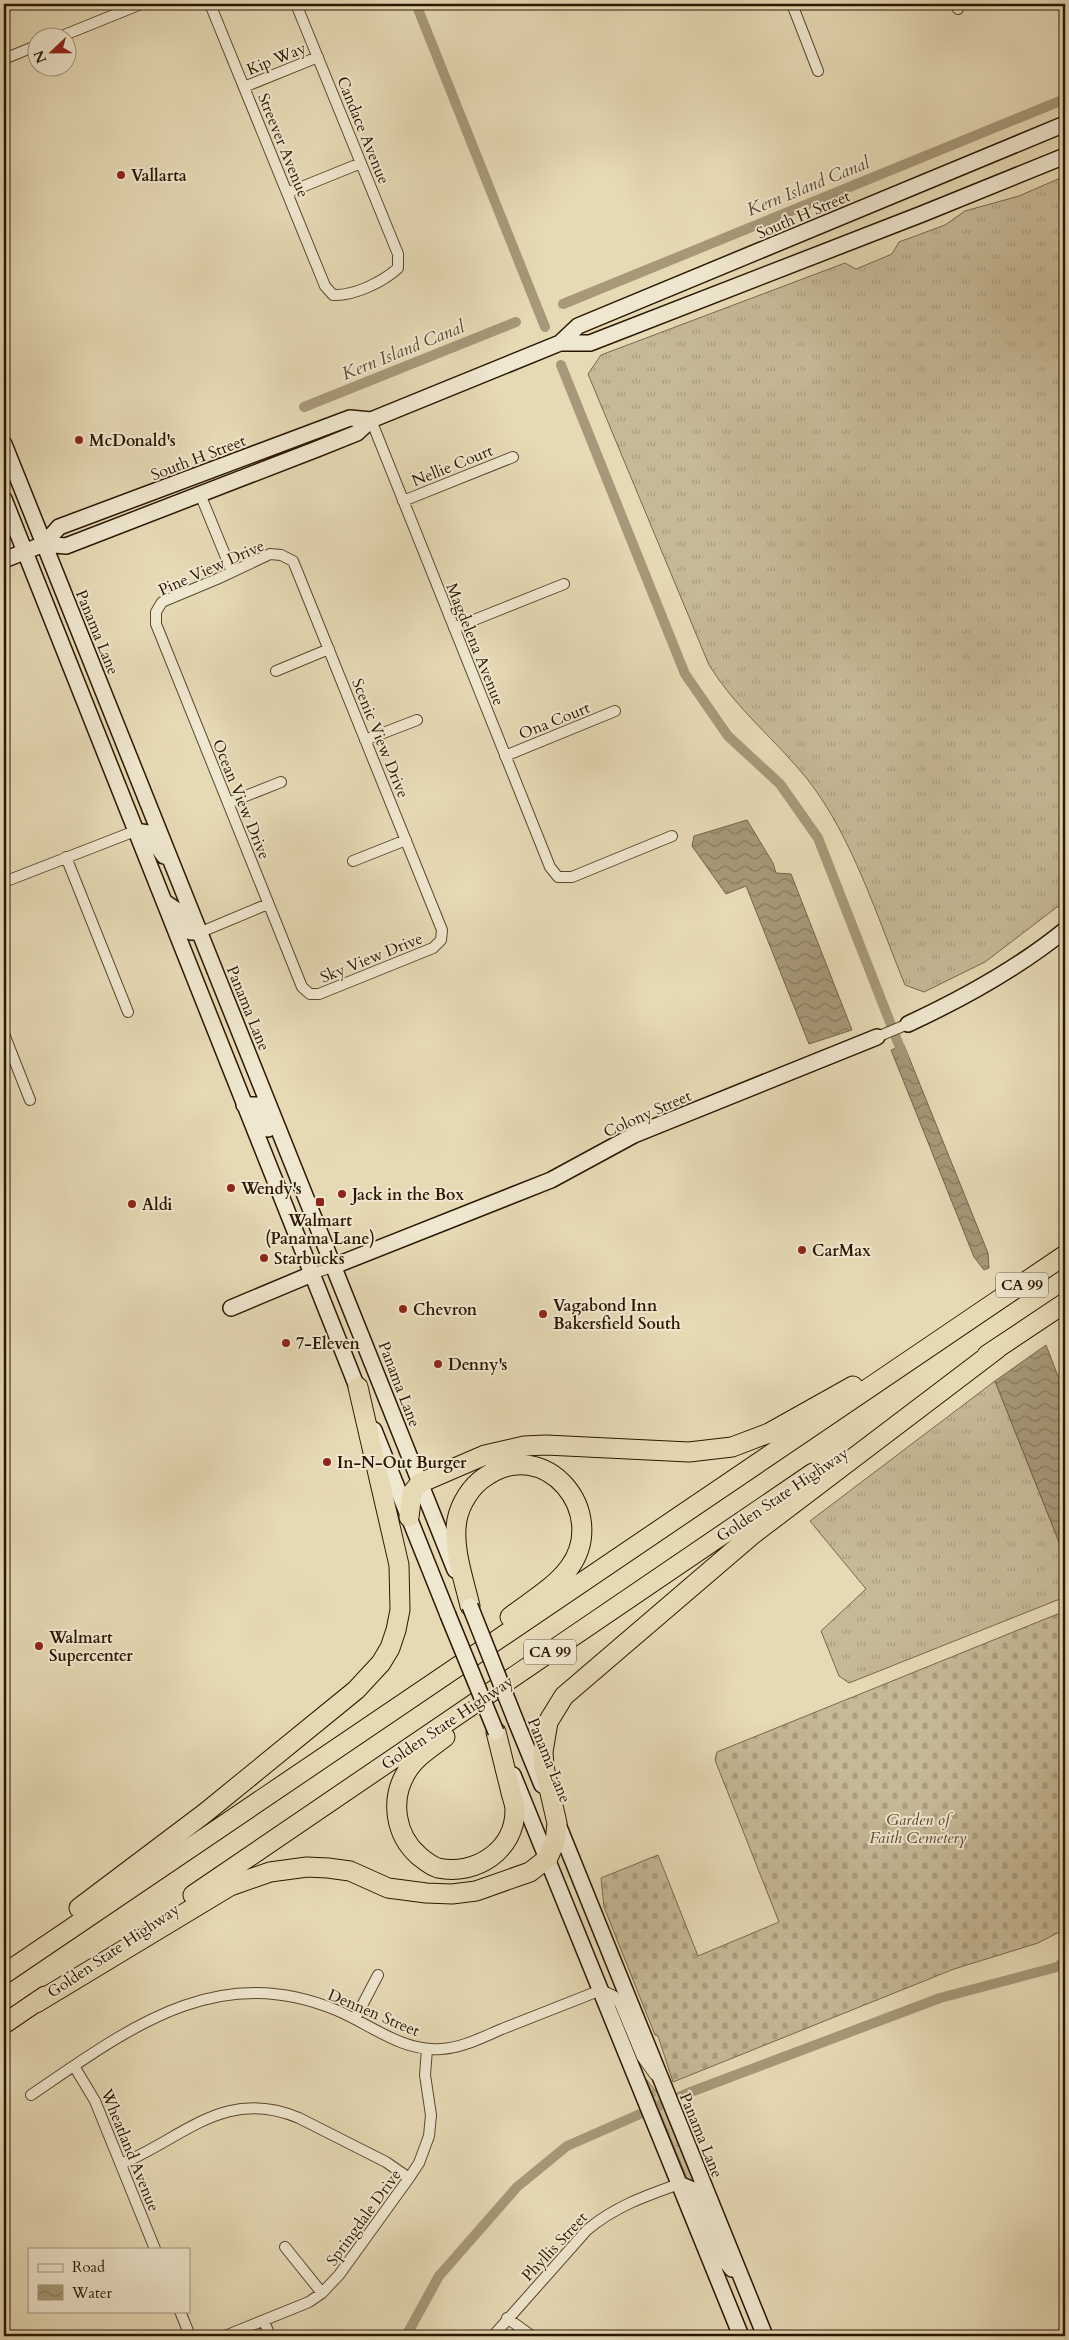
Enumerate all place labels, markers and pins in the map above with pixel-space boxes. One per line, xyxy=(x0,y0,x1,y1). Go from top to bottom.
place label: Vallarta xyxy=(131,165,187,187)
marker: Vallarta xyxy=(115,169,127,181)
place label: McDonald's xyxy=(89,430,176,452)
marker: McDonald's xyxy=(73,434,85,446)
place label: Wendy's xyxy=(240,1178,302,1200)
marker: Wendy's xyxy=(225,1182,237,1194)
place label: Jack in the Box xyxy=(350,1184,464,1206)
marker: Jack in the Box xyxy=(336,1188,348,1200)
place label: Aldi xyxy=(142,1194,172,1216)
marker: Walmart (Panama Lane) xyxy=(314,1196,326,1208)
marker: Aldi xyxy=(126,1198,138,1210)
place label: Walmart (Panama Lane) xyxy=(265,1210,375,1250)
place label: CarMax xyxy=(812,1240,871,1262)
marker: CarMax xyxy=(796,1244,808,1256)
place label: Starbucks xyxy=(274,1248,345,1270)
marker: Starbucks xyxy=(258,1252,270,1264)
place label: Vagabond Inn Bakersfield South xyxy=(553,1295,681,1335)
place label: Chevron xyxy=(413,1299,478,1321)
marker: Chevron xyxy=(397,1303,409,1315)
marker: Vagabond Inn Bakersfield South xyxy=(537,1308,549,1320)
place label: 7-Eleven xyxy=(296,1333,360,1355)
marker: 7-Eleven xyxy=(280,1337,292,1349)
place label: Denny's xyxy=(448,1354,508,1376)
marker: Denny's xyxy=(432,1358,444,1370)
place label: In-N-Out Burger xyxy=(337,1452,467,1474)
marker: In-N-Out Burger xyxy=(321,1456,333,1468)
place label: Walmart Supercenter xyxy=(48,1627,133,1667)
marker: Walmart Supercenter xyxy=(33,1640,45,1652)

